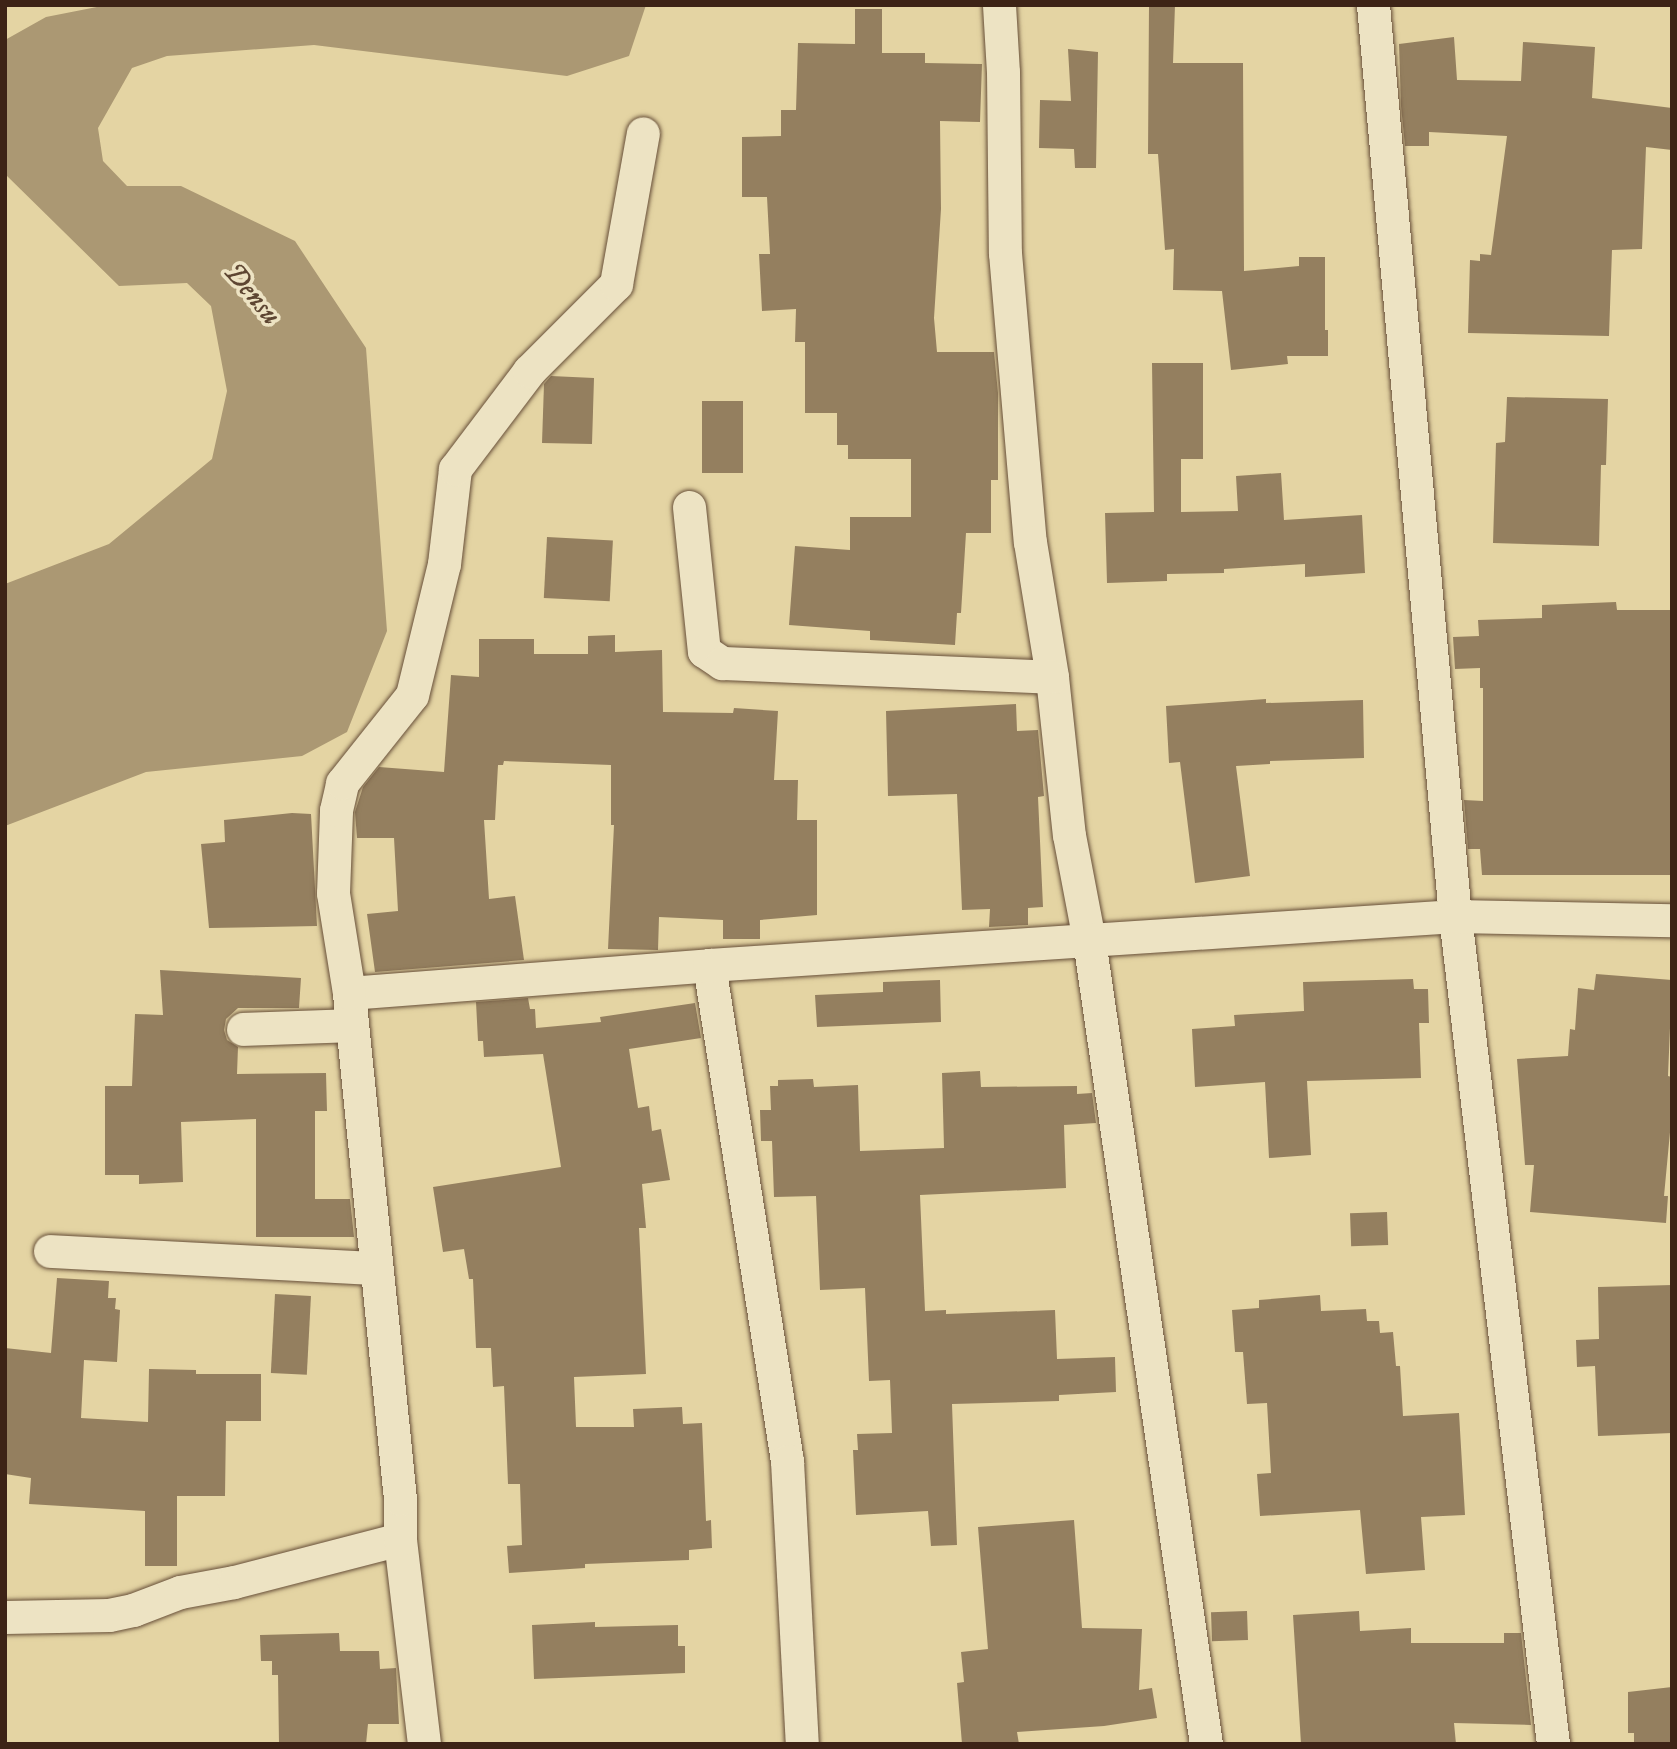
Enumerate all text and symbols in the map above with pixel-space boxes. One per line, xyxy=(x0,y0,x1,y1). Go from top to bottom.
water label: Densu xyxy=(216,256,288,332)

